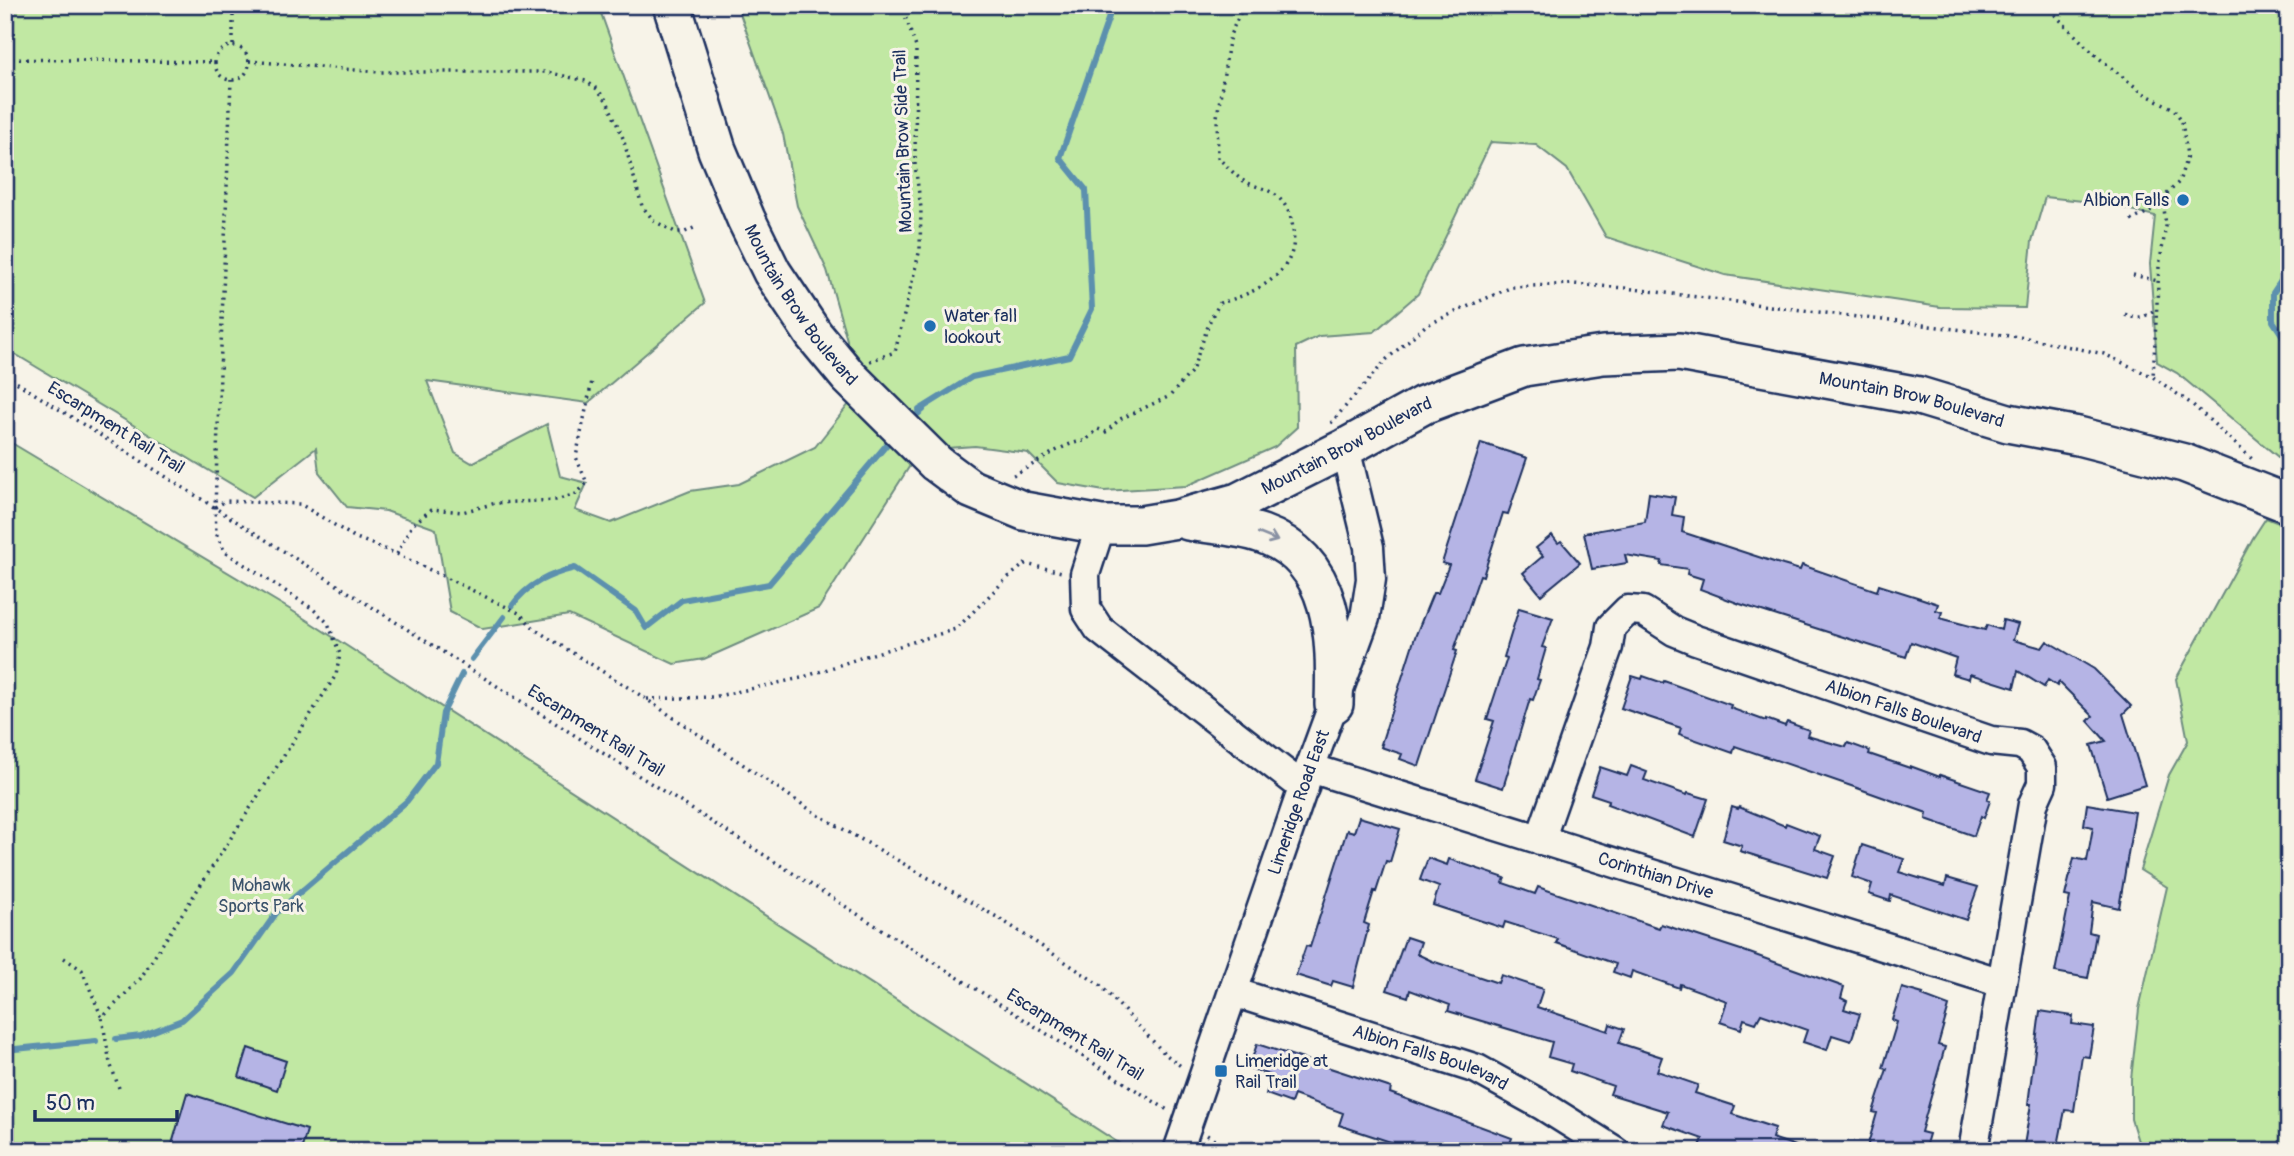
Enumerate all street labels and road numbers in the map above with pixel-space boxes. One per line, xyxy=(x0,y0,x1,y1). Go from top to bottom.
street label: Mountain Brow Side Trail xyxy=(888,49,918,233)
street label: Mountain Brow Boulevard xyxy=(739,221,863,391)
street label: Mountain Brow Boulevard xyxy=(1817,366,2007,433)
street label: Escarpment Rail Trail xyxy=(43,377,189,479)
street label: Mountain Brow Boulevard xyxy=(1257,391,1435,500)
street label: Albion Falls Boulevard xyxy=(1822,674,1985,748)
street label: Escarpment Rail Trail xyxy=(523,680,669,782)
street label: Limeridge Road East xyxy=(1263,726,1335,878)
street label: Corinthian Drive xyxy=(1595,847,1716,904)
street label: Escarpment Rail Trail xyxy=(1002,984,1148,1086)
street label: Albion Falls Boulevard xyxy=(1350,1019,1512,1096)

